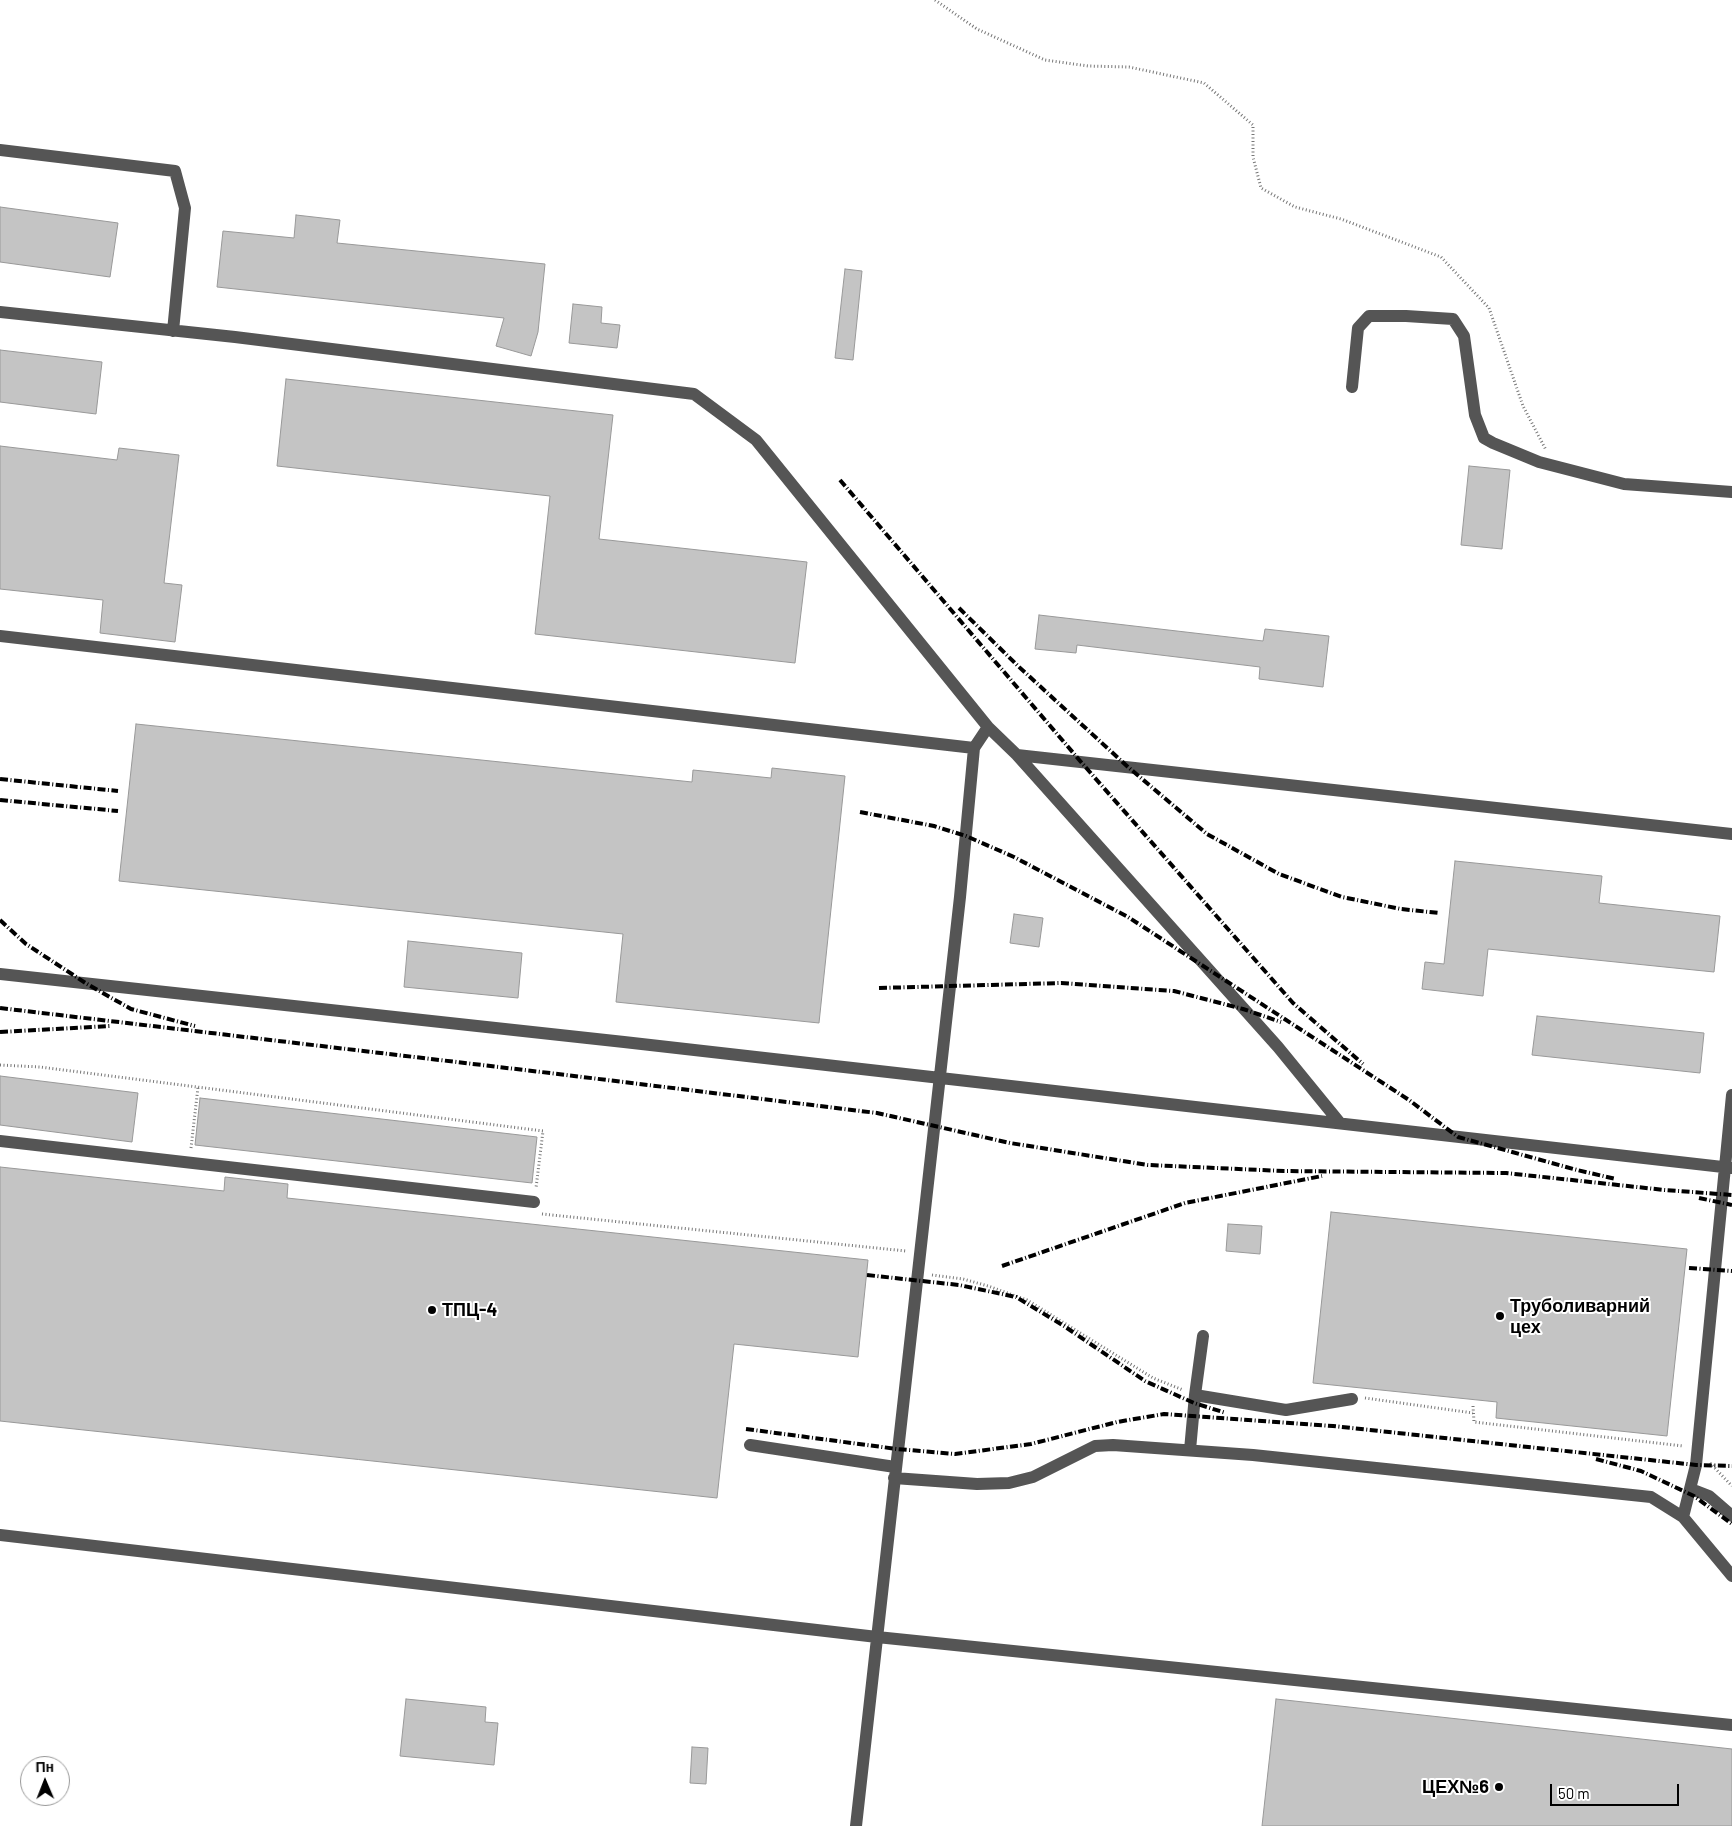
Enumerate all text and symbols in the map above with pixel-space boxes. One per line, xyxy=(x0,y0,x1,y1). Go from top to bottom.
place label: Труболиварний цех xyxy=(1510,1295,1650,1338)
place label: ТПЦ-4 xyxy=(442,1299,497,1321)
marker: ТПЦ-4 xyxy=(426,1304,438,1316)
marker: Труболиварний цех xyxy=(1494,1310,1506,1322)
north arrow xyxy=(20,1756,70,1806)
text: Пн xyxy=(35,1758,54,1775)
scale bar xyxy=(1552,1774,1681,1806)
place label: ЦЕХ№6 xyxy=(1422,1776,1489,1798)
marker: ЦЕХ№6 xyxy=(1493,1781,1505,1793)
text: 50 m xyxy=(1558,1784,1590,1802)

